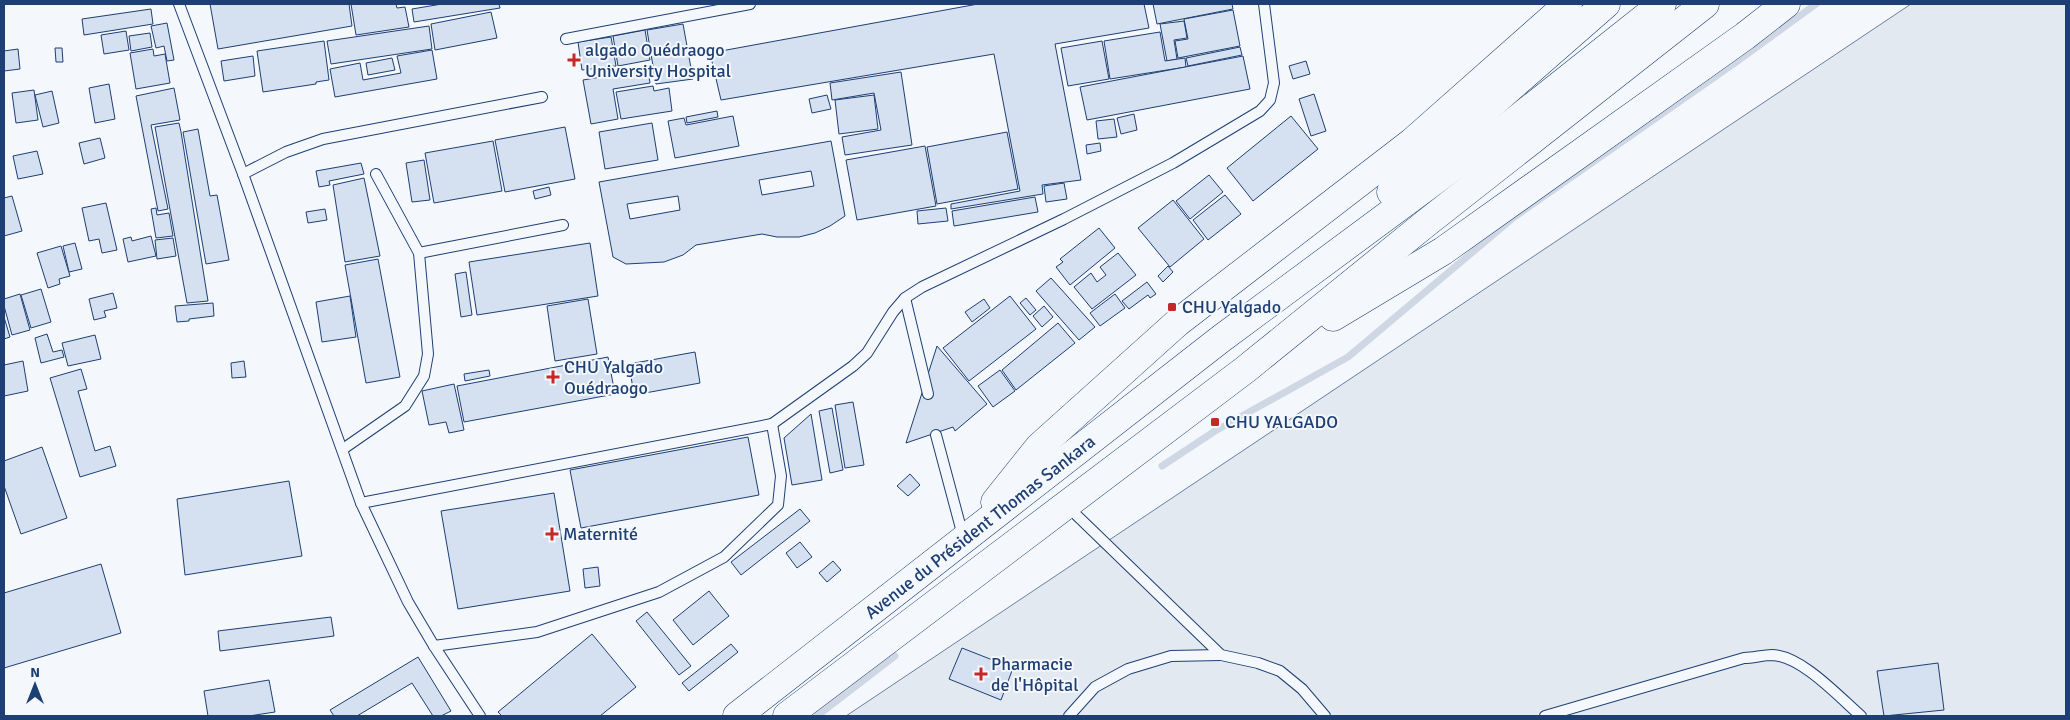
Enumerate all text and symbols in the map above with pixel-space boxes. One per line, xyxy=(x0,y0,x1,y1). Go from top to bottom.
place label: algado Ouédraogo University Hospital xyxy=(585,39,731,82)
marker: algado Ouédraogo University Hospital xyxy=(567,53,581,67)
place label: CHU Yalgado xyxy=(1182,296,1281,318)
marker: CHU Yalgado xyxy=(1166,301,1178,313)
place label: CHU Yalgado Ouédraogo xyxy=(564,356,663,399)
marker: CHU Yalgado Ouédraogo xyxy=(546,370,560,384)
place label: CHU YALGADO xyxy=(1225,411,1338,433)
marker: CHU YALGADO xyxy=(1209,416,1221,428)
street label: Avenue du Président Thomas Sankara xyxy=(860,430,1100,624)
place label: Maternité xyxy=(563,523,638,545)
marker: Maternité xyxy=(545,527,559,541)
place label: Pharmacie de l'Hôpital xyxy=(991,653,1079,696)
north arrow xyxy=(10,660,60,710)
text: N xyxy=(30,664,40,681)
marker: Pharmacie de l'Hôpital xyxy=(975,668,987,680)

